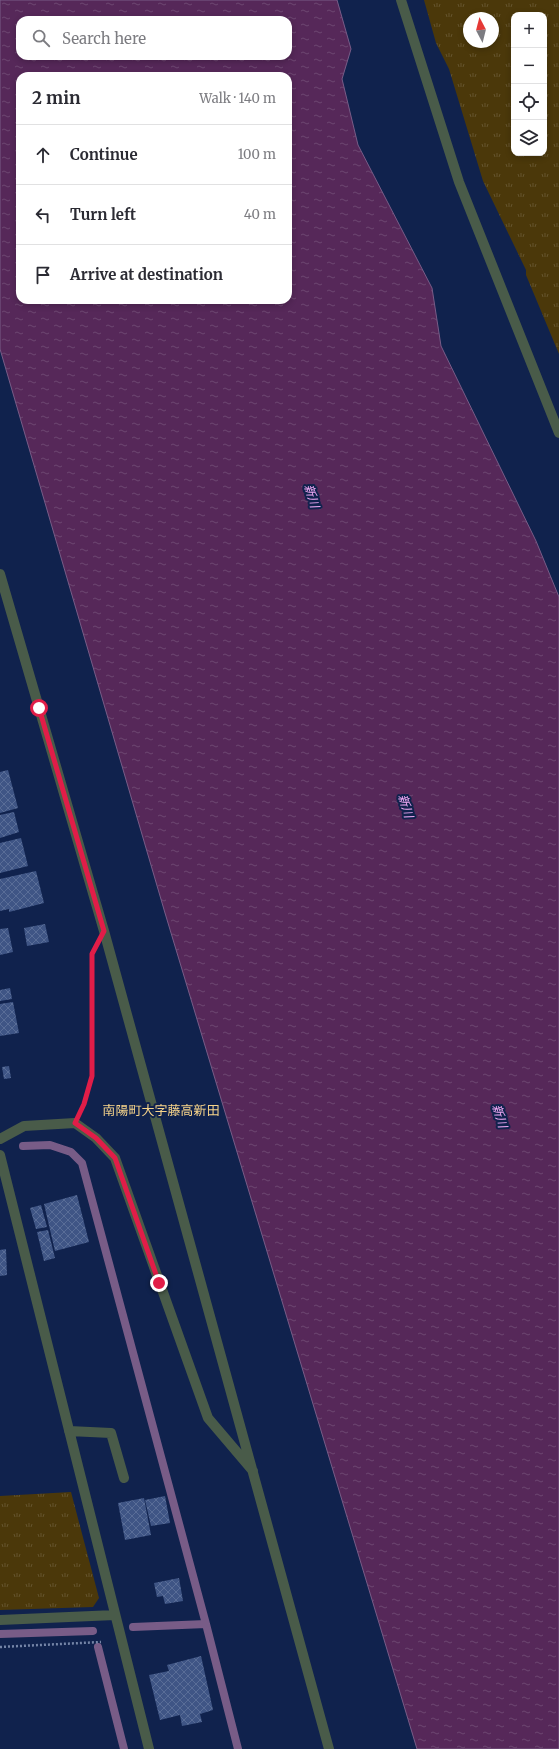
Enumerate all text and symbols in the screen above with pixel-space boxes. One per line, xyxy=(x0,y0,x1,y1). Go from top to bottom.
north arrow xyxy=(463,12,499,48)
map controls xyxy=(511,12,547,156)
button: + xyxy=(511,12,547,48)
search box xyxy=(16,16,292,60)
icon: search xyxy=(30,27,52,49)
text: Search here xyxy=(62,29,146,48)
button: − xyxy=(511,48,547,84)
button: locate xyxy=(511,84,547,120)
text: 2 min xyxy=(32,87,80,109)
text: Walk · 140 m xyxy=(199,90,276,107)
button: layers xyxy=(511,120,547,156)
icon: ahead xyxy=(32,144,54,166)
text: Continue xyxy=(70,145,138,164)
text: 100 m xyxy=(238,146,276,163)
icon: left xyxy=(32,204,54,226)
text: Turn left xyxy=(70,205,136,224)
text: 40 m xyxy=(244,206,276,223)
icon: arrive xyxy=(32,264,54,286)
text: Arrive at destination xyxy=(70,265,223,284)
water label: 新川 xyxy=(301,482,323,512)
route start xyxy=(30,699,48,717)
water label: 新川 xyxy=(395,792,417,822)
district label: 南陽町大字藤高新田 xyxy=(102,1102,220,1119)
water label: 新川 xyxy=(489,1102,511,1132)
route end xyxy=(150,1274,168,1292)

